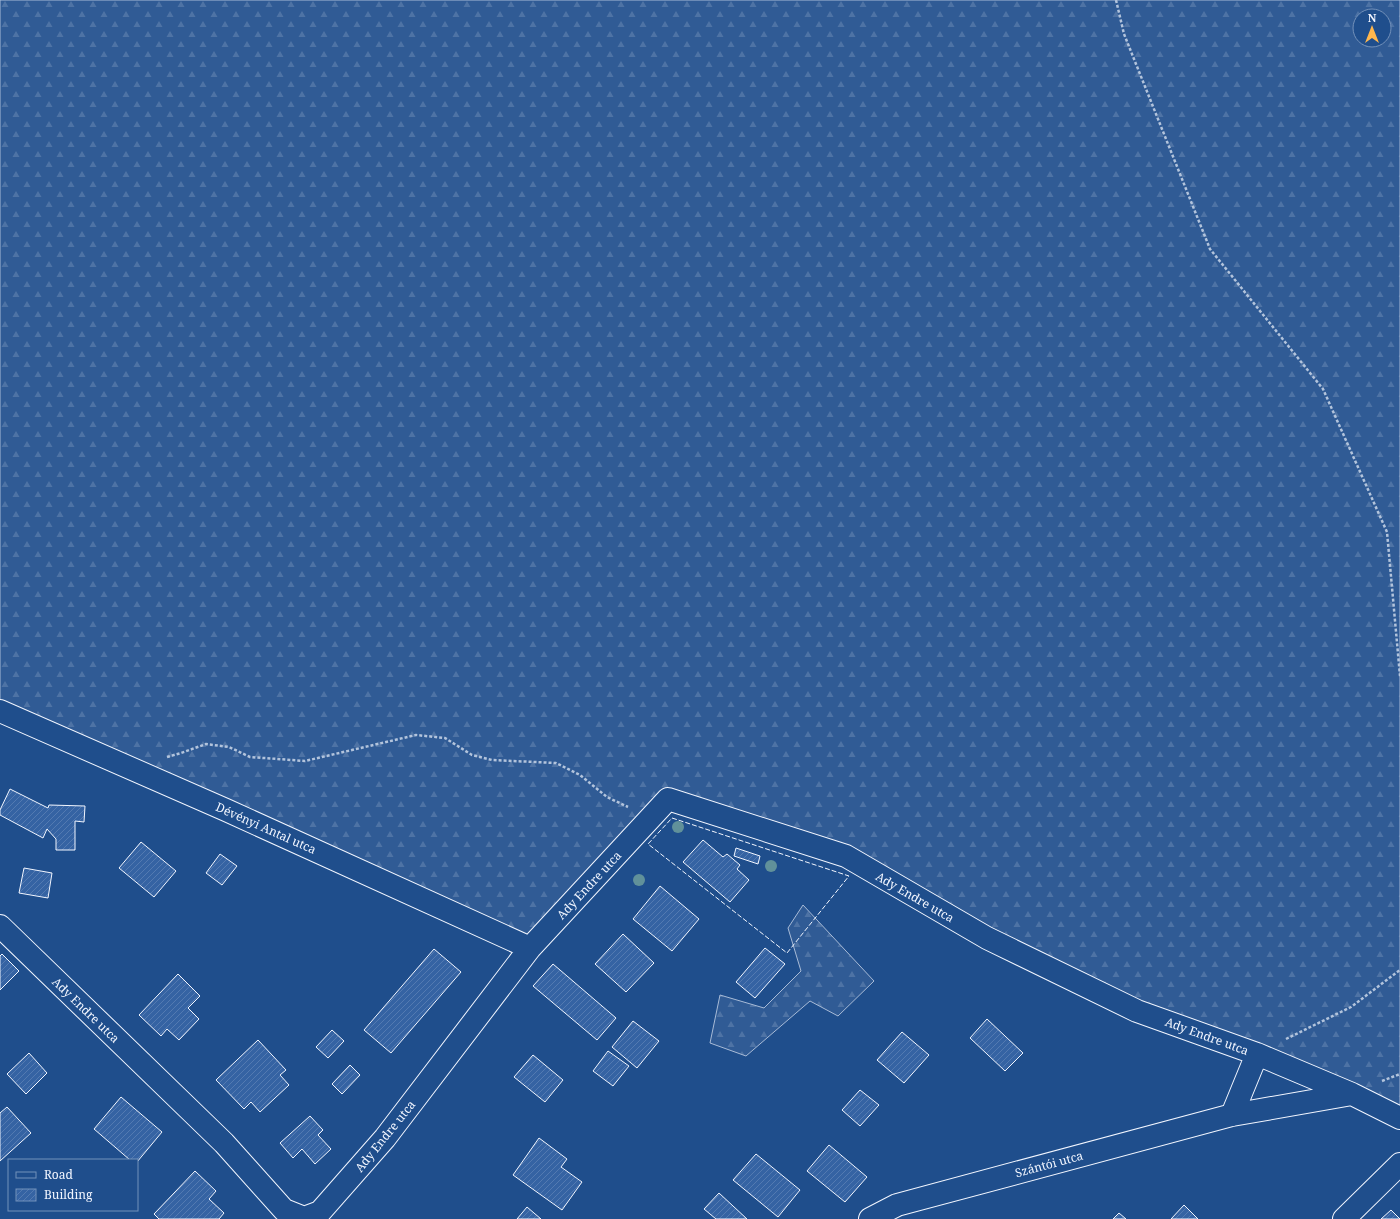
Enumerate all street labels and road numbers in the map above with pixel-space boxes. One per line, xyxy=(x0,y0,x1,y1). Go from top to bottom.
street label: Dévényi Antal utca xyxy=(213,798,319,858)
street label: Ady Endre utca xyxy=(553,847,625,923)
street label: Ady Endre utca xyxy=(873,868,957,926)
street label: Ady Endre utca xyxy=(49,973,124,1047)
street label: Ady Endre utca xyxy=(1163,1013,1251,1059)
street label: Ady Endre utca xyxy=(351,1096,419,1175)
street label: Szántói utca xyxy=(1013,1147,1085,1181)

